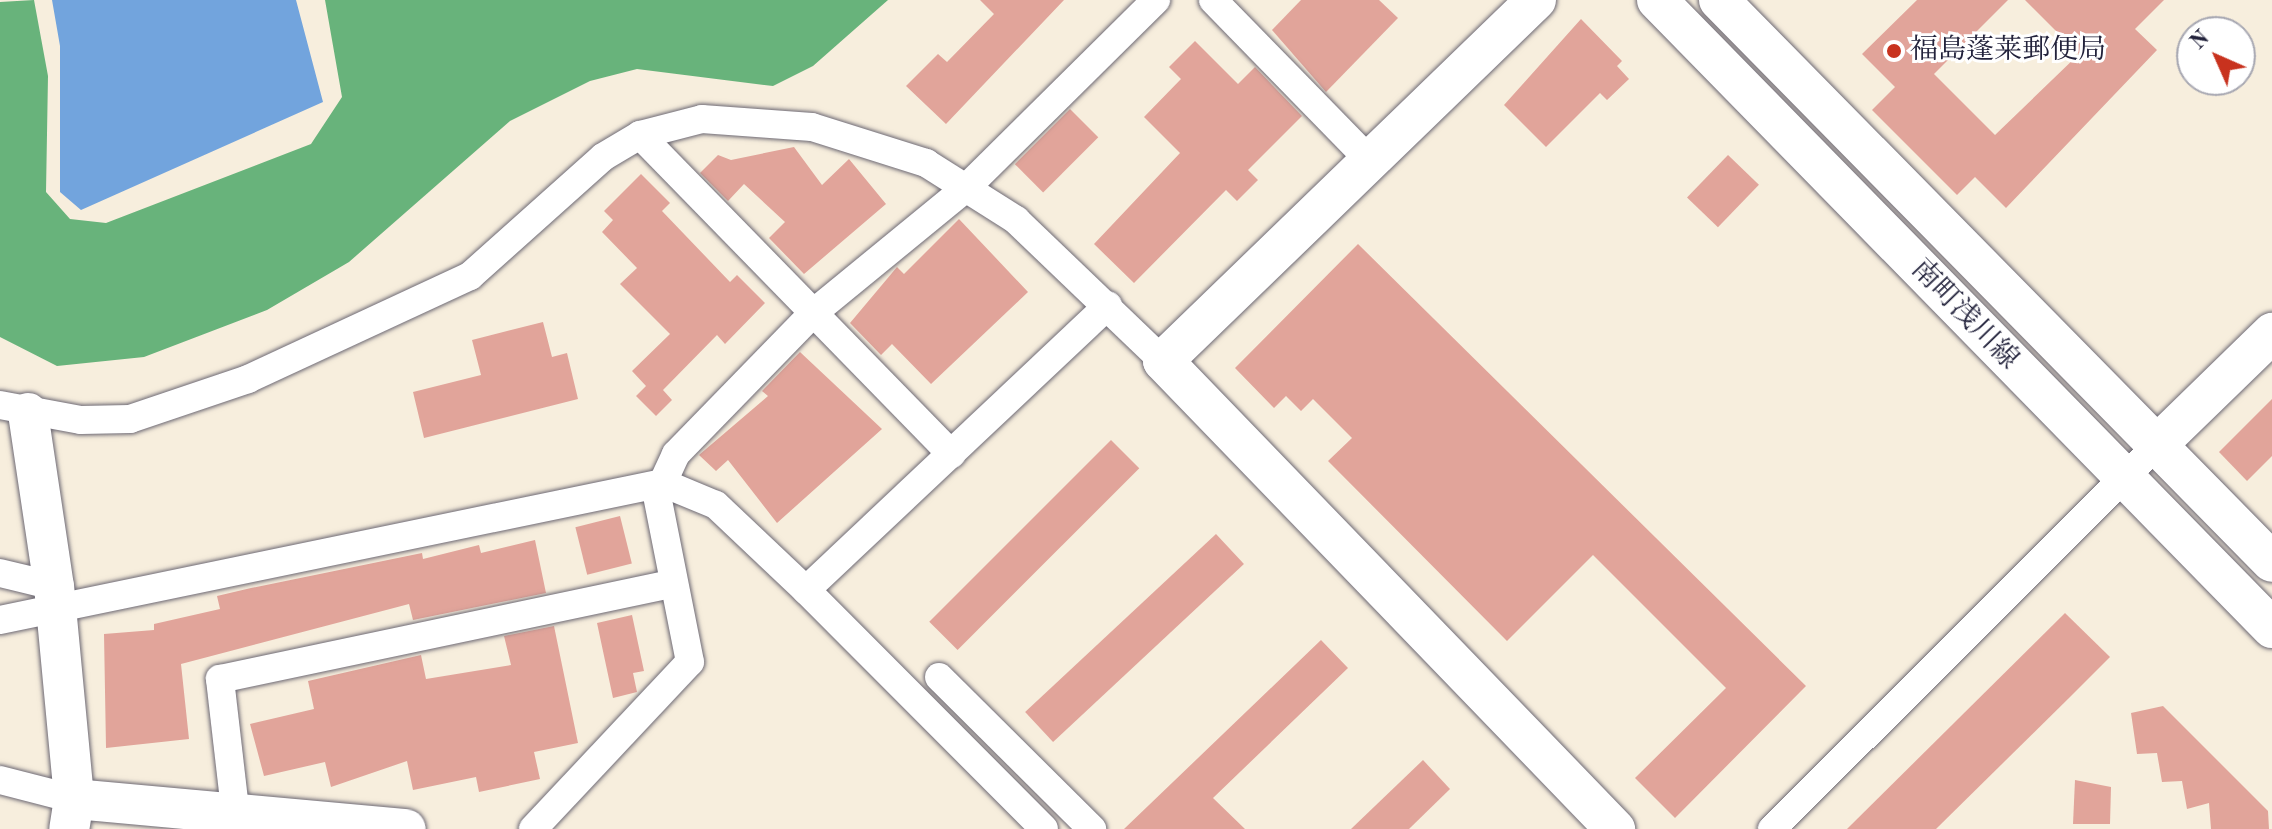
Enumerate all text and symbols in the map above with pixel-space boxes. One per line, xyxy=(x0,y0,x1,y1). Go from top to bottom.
north arrow xyxy=(2176,16,2256,96)
text: N xyxy=(2187,27,2214,54)
place label: 福島蓬莱郵便局 xyxy=(1910,34,2106,68)
marker: 福島蓬莱郵便局 xyxy=(1885,42,1903,60)
street label: 南町浅川線 xyxy=(1903,253,2025,377)

